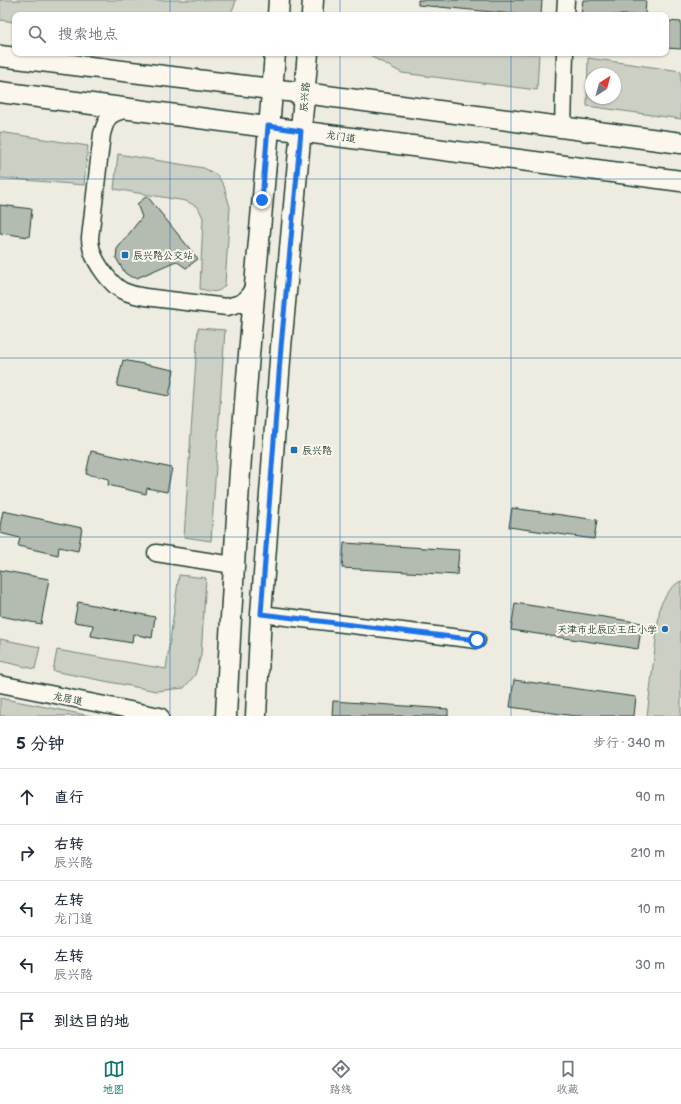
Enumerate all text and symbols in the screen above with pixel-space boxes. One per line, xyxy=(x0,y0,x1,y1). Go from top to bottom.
search box xyxy=(12,12,669,56)
icon: search xyxy=(26,23,48,45)
text: 搜索地点 xyxy=(58,25,118,44)
north arrow xyxy=(585,68,621,104)
street label: 辰兴路 xyxy=(298,82,312,113)
street label: 龙门道 xyxy=(325,129,357,145)
route end xyxy=(253,191,271,209)
marker: 辰兴路公交站 xyxy=(120,250,130,260)
place label: 辰兴路公交站 xyxy=(133,250,193,262)
marker: 辰兴路 xyxy=(289,445,299,455)
place label: 辰兴路 xyxy=(302,445,332,457)
place label: 天津市北辰区王庄小学 xyxy=(557,624,657,636)
marker: 天津市北辰区王庄小学 xyxy=(660,624,670,634)
route start xyxy=(468,631,486,649)
street label: 龙居道 xyxy=(52,690,84,708)
text: 5 分钟 xyxy=(16,734,64,754)
text: 步行 · 340 m xyxy=(593,735,665,751)
icon: ahead xyxy=(16,786,38,808)
text: 直行 xyxy=(54,788,84,807)
text: 90 m xyxy=(636,789,665,805)
text: 右转 xyxy=(54,835,84,854)
icon: right xyxy=(16,842,38,864)
text: 210 m xyxy=(631,845,665,861)
text: 辰兴路 xyxy=(54,855,93,871)
text: 左转 xyxy=(54,891,84,910)
icon: left xyxy=(16,898,38,920)
text: 10 m xyxy=(638,901,665,917)
text: 龙门道 xyxy=(54,911,93,927)
text: 左转 xyxy=(54,947,84,966)
icon: left xyxy=(16,954,38,976)
text: 30 m xyxy=(635,957,665,973)
text: 辰兴路 xyxy=(54,967,93,983)
icon: arrive xyxy=(16,1010,38,1032)
text: 到达目的地 xyxy=(54,1012,129,1031)
tab: 地图 xyxy=(103,1058,125,1096)
tab: 路线 xyxy=(330,1058,352,1096)
tab: 收藏 xyxy=(557,1058,579,1096)

